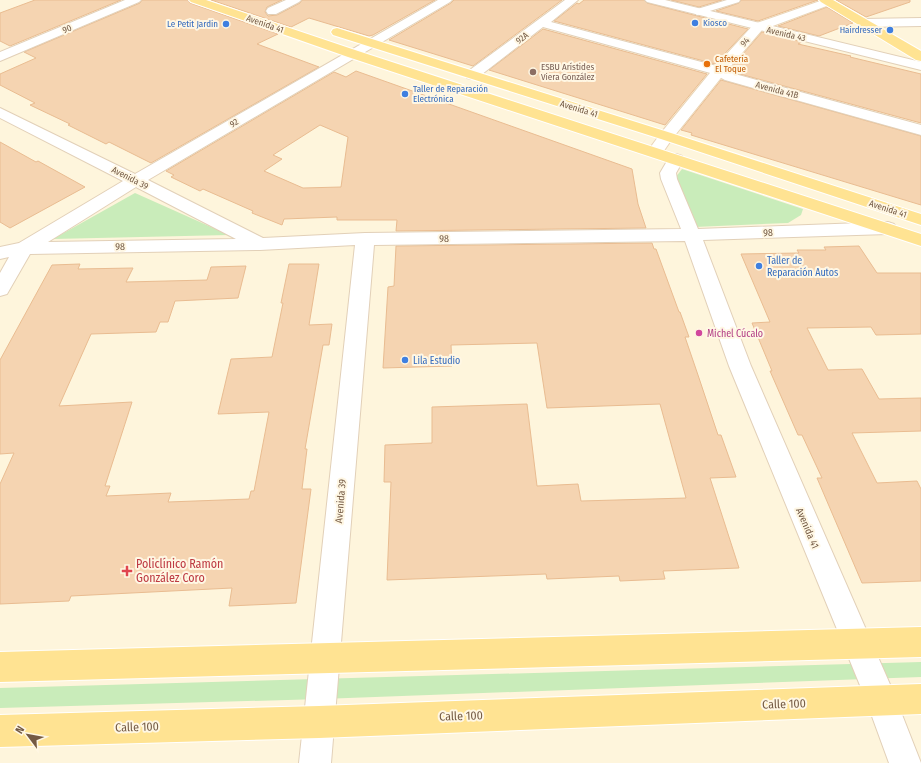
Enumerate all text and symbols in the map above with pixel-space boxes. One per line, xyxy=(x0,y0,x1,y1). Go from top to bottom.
street label: Avenida 41 xyxy=(245,13,285,35)
marker: Kiosco xyxy=(690,18,700,28)
place label: Kiosco xyxy=(703,18,727,28)
place label: Le Petit Jardin xyxy=(167,19,218,29)
marker: Le Petit Jardin xyxy=(221,19,231,29)
street label: 90 xyxy=(61,23,73,35)
street label: Avenida 43 xyxy=(765,25,807,43)
place label: Hairdresser xyxy=(840,25,883,35)
marker: Hairdresser xyxy=(885,25,895,35)
street label: 92A xyxy=(514,30,530,46)
street label: 94 xyxy=(738,35,752,49)
place label: Cafetería El Toque xyxy=(715,54,749,74)
marker: Cafetería El Toque xyxy=(702,59,712,69)
place label: ESBU Arístides Viera González xyxy=(541,62,595,82)
marker: ESBU Arístides Viera González xyxy=(528,67,538,77)
street label: Avenida 41B xyxy=(755,80,800,101)
place label: Taller de Reparación Electrónica xyxy=(413,84,488,104)
marker: Taller de Reparación Electrónica xyxy=(400,89,410,99)
street label: Avenida 41 xyxy=(559,99,599,119)
street label: 92 xyxy=(228,117,240,129)
street label: Avenida 39 xyxy=(110,165,150,191)
street label: Avenida 41 xyxy=(868,198,908,220)
street label: 98 xyxy=(763,227,773,239)
street label: 98 xyxy=(439,233,449,245)
street label: 98 xyxy=(115,241,125,253)
place label: Taller de Reparación Autos xyxy=(767,255,838,279)
marker: Taller de Reparación Autos xyxy=(754,261,764,271)
place label: Michel Cúcalo xyxy=(707,327,763,340)
marker: Michel Cúcalo xyxy=(694,328,704,338)
marker: Lila Estudio xyxy=(400,355,410,365)
place label: Lila Estudio xyxy=(413,355,460,367)
street label: Avenida 39 xyxy=(333,478,349,524)
street label: Avenida 41 xyxy=(793,506,821,551)
place label: Policlínico Ramón González Coro xyxy=(136,557,223,585)
marker: Policlínico Ramón González Coro xyxy=(121,565,133,577)
street label: Calle 100 xyxy=(762,696,806,712)
street label: Calle 100 xyxy=(439,708,483,724)
north arrow xyxy=(8,715,48,755)
street label: Calle 100 xyxy=(115,719,159,735)
text: N xyxy=(13,724,27,736)

